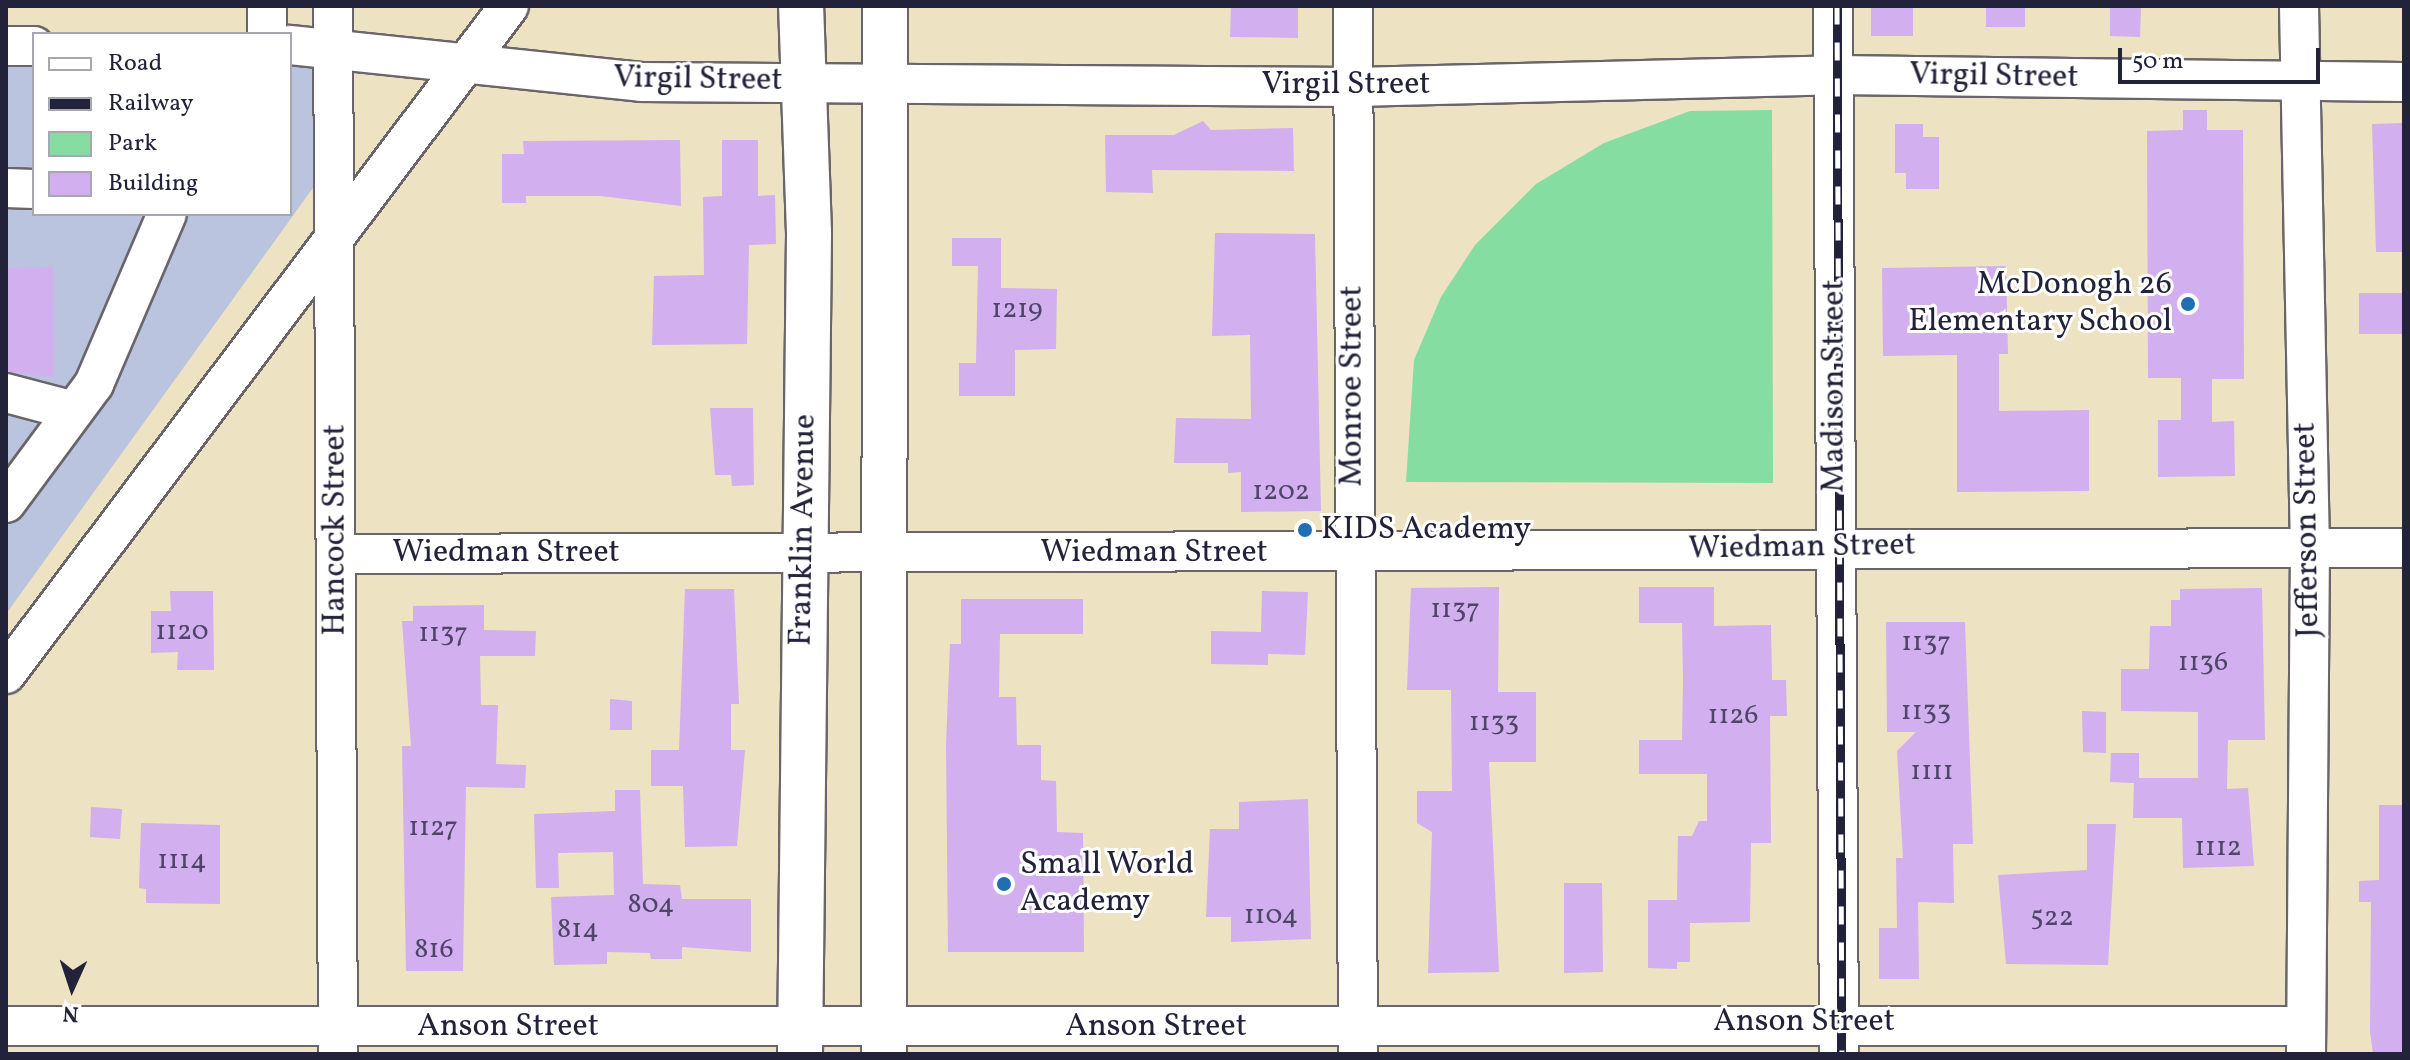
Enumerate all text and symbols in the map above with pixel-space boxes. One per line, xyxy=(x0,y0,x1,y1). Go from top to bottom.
legend xyxy=(32,32,292,216)
scale bar xyxy=(2122,32,2324,82)
text: 50 m xyxy=(2132,45,2184,79)
text: Road xyxy=(108,47,162,81)
street label: Virgil Street xyxy=(1909,56,2079,98)
street label: Virgil Street xyxy=(613,59,783,101)
street label: Virgil Street xyxy=(1261,66,1431,104)
text: Railway xyxy=(108,87,194,121)
text: Park xyxy=(108,127,157,161)
text: Building xyxy=(108,167,198,201)
place label: McDonogh 26 Elementary School xyxy=(1908,267,2172,342)
street label: Madison Street xyxy=(1816,279,1854,493)
street label: Monroe Street xyxy=(1334,285,1372,487)
house number: 1219 xyxy=(991,293,1043,327)
marker: McDonogh 26 Elementary School xyxy=(2179,295,2197,313)
street label: Franklin Avenue xyxy=(783,414,825,646)
street label: Jefferson Street xyxy=(2287,422,2329,638)
street label: Hancock Street xyxy=(317,424,355,636)
house number: 1202 xyxy=(1252,475,1310,509)
place label: KIDS Academy xyxy=(1321,511,1531,549)
marker: KIDS Academy xyxy=(1296,521,1314,539)
street label: Wiedman Street xyxy=(1688,527,1916,569)
street label: Wiedman Street xyxy=(392,534,620,572)
street label: Wiedman Street xyxy=(1040,534,1268,572)
house number: 1137 xyxy=(1430,593,1480,627)
house number: 1120 xyxy=(155,615,209,649)
house number: 1137 xyxy=(418,617,468,651)
house number: 1137 xyxy=(1901,626,1951,660)
house number: 1136 xyxy=(2178,646,2228,680)
house number: 1133 xyxy=(1901,695,1951,729)
house number: 1126 xyxy=(1708,699,1758,733)
house number: 1133 xyxy=(1469,706,1519,740)
house number: 1111 xyxy=(1910,755,1954,789)
house number: 1127 xyxy=(408,811,458,845)
house number: 1112 xyxy=(2194,831,2242,865)
house number: 1114 xyxy=(157,844,207,878)
place label: Small World Academy xyxy=(1020,847,1195,922)
marker: Small World Academy xyxy=(995,875,1013,893)
house number: 804 xyxy=(627,888,675,922)
house number: 1104 xyxy=(1244,899,1298,933)
house number: 522 xyxy=(2030,901,2074,935)
house number: 814 xyxy=(557,913,599,947)
house number: 816 xyxy=(414,933,454,967)
north arrow xyxy=(32,948,112,1028)
text: N xyxy=(62,997,80,1028)
street label: Anson Street xyxy=(1713,1003,1895,1041)
street label: Anson Street xyxy=(417,1008,599,1046)
street label: Anson Street xyxy=(1065,1008,1247,1046)

